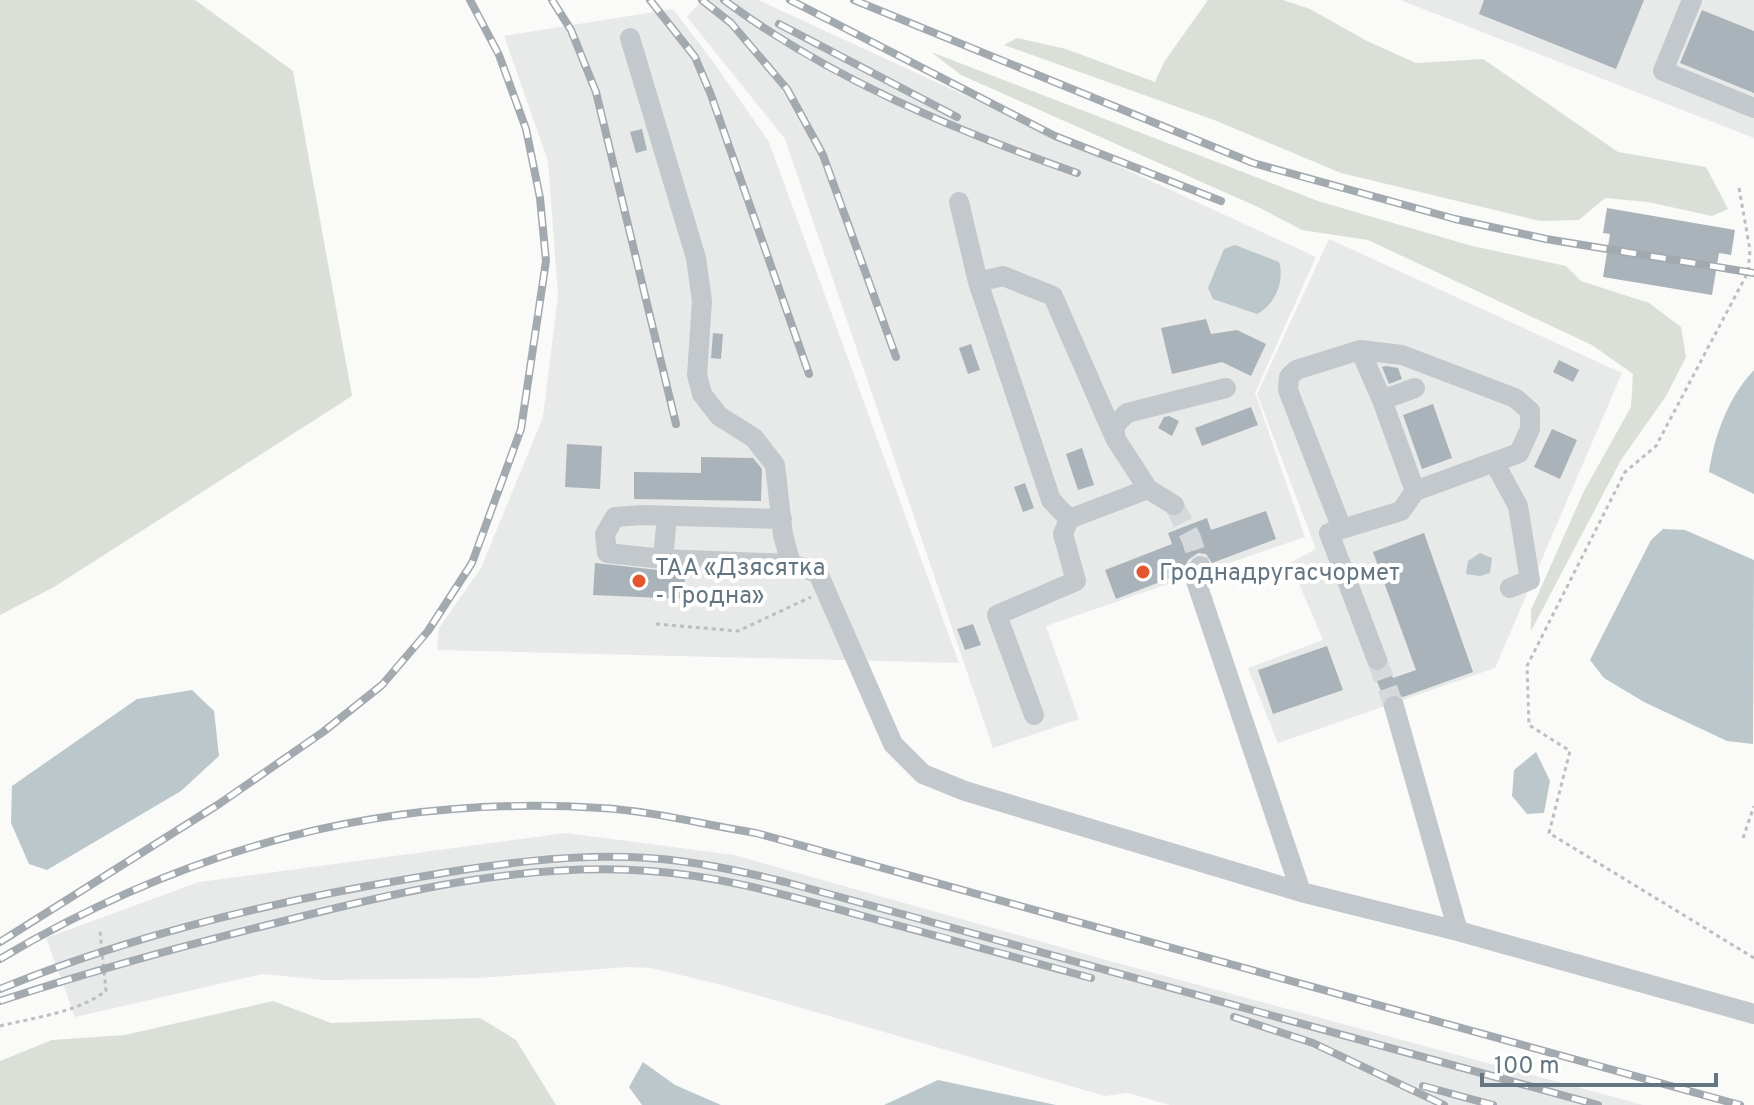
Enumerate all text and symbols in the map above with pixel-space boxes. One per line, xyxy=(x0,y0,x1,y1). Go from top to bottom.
place label: ТАА «Дзясятка - Гродна» xyxy=(655,554,825,612)
place label: Гроднадругасчормет xyxy=(1159,559,1400,589)
marker: Гроднадругасчормет xyxy=(1134,563,1152,581)
marker: ТАА «Дзясятка - Гродна» xyxy=(630,572,648,590)
scale bar xyxy=(1482,1037,1716,1087)
text: 100 m xyxy=(1494,1052,1560,1082)

